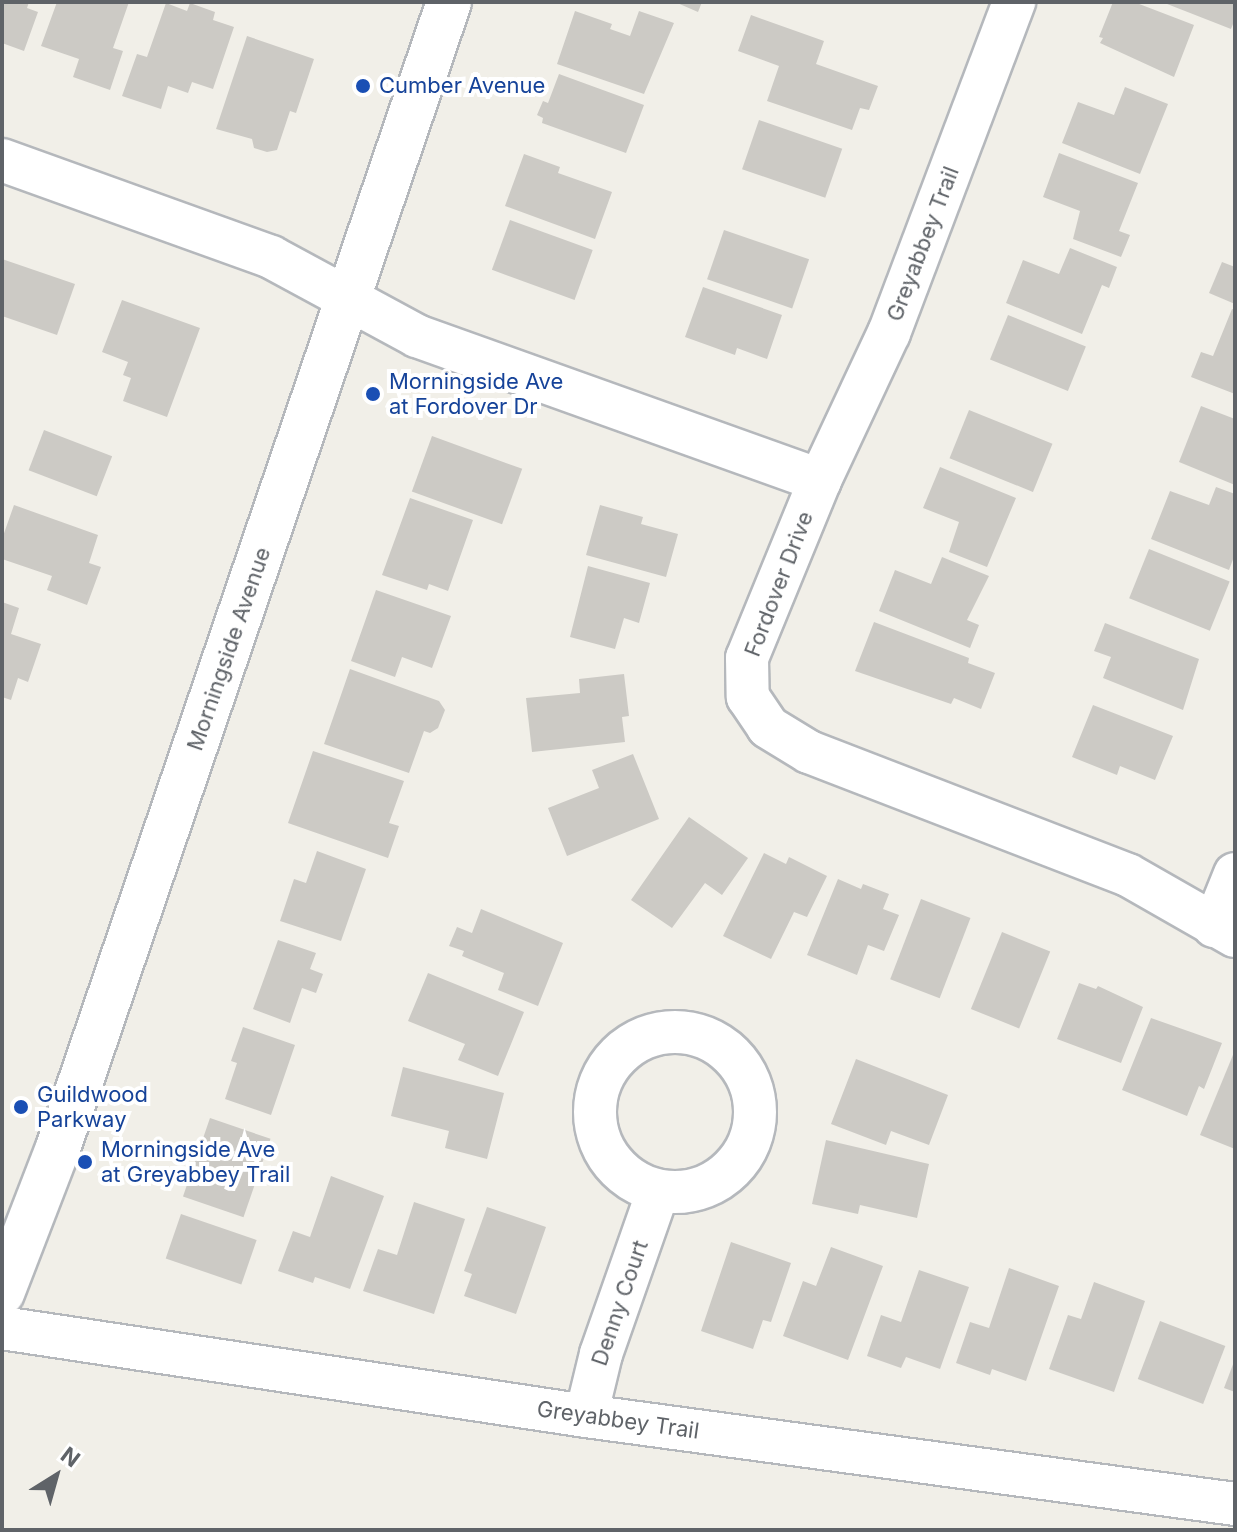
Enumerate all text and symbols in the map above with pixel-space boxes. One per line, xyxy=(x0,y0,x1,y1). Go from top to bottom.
place label: Cumber Avenue xyxy=(379,73,545,99)
marker: Cumber Avenue xyxy=(354,77,372,95)
street label: Greyabbey Trail xyxy=(881,163,965,325)
place label: Morningside Ave at Fordover Dr xyxy=(389,368,563,420)
marker: Morningside Ave at Fordover Dr xyxy=(364,385,382,403)
street label: Fordover Drive xyxy=(739,508,819,660)
street label: Morningside Avenue xyxy=(182,544,276,754)
place label: Guildwood Parkway xyxy=(37,1081,148,1132)
marker: Guildwood Parkway xyxy=(12,1098,30,1116)
place label: Morningside Ave at Greyabbey Trail xyxy=(101,1136,290,1188)
marker: Morningside Ave at Greyabbey Trail xyxy=(76,1153,94,1171)
street label: Denny Court xyxy=(586,1237,654,1369)
street label: Greyabbey Trail xyxy=(535,1396,701,1444)
north arrow xyxy=(16,1436,96,1516)
text: N xyxy=(56,1441,85,1472)

